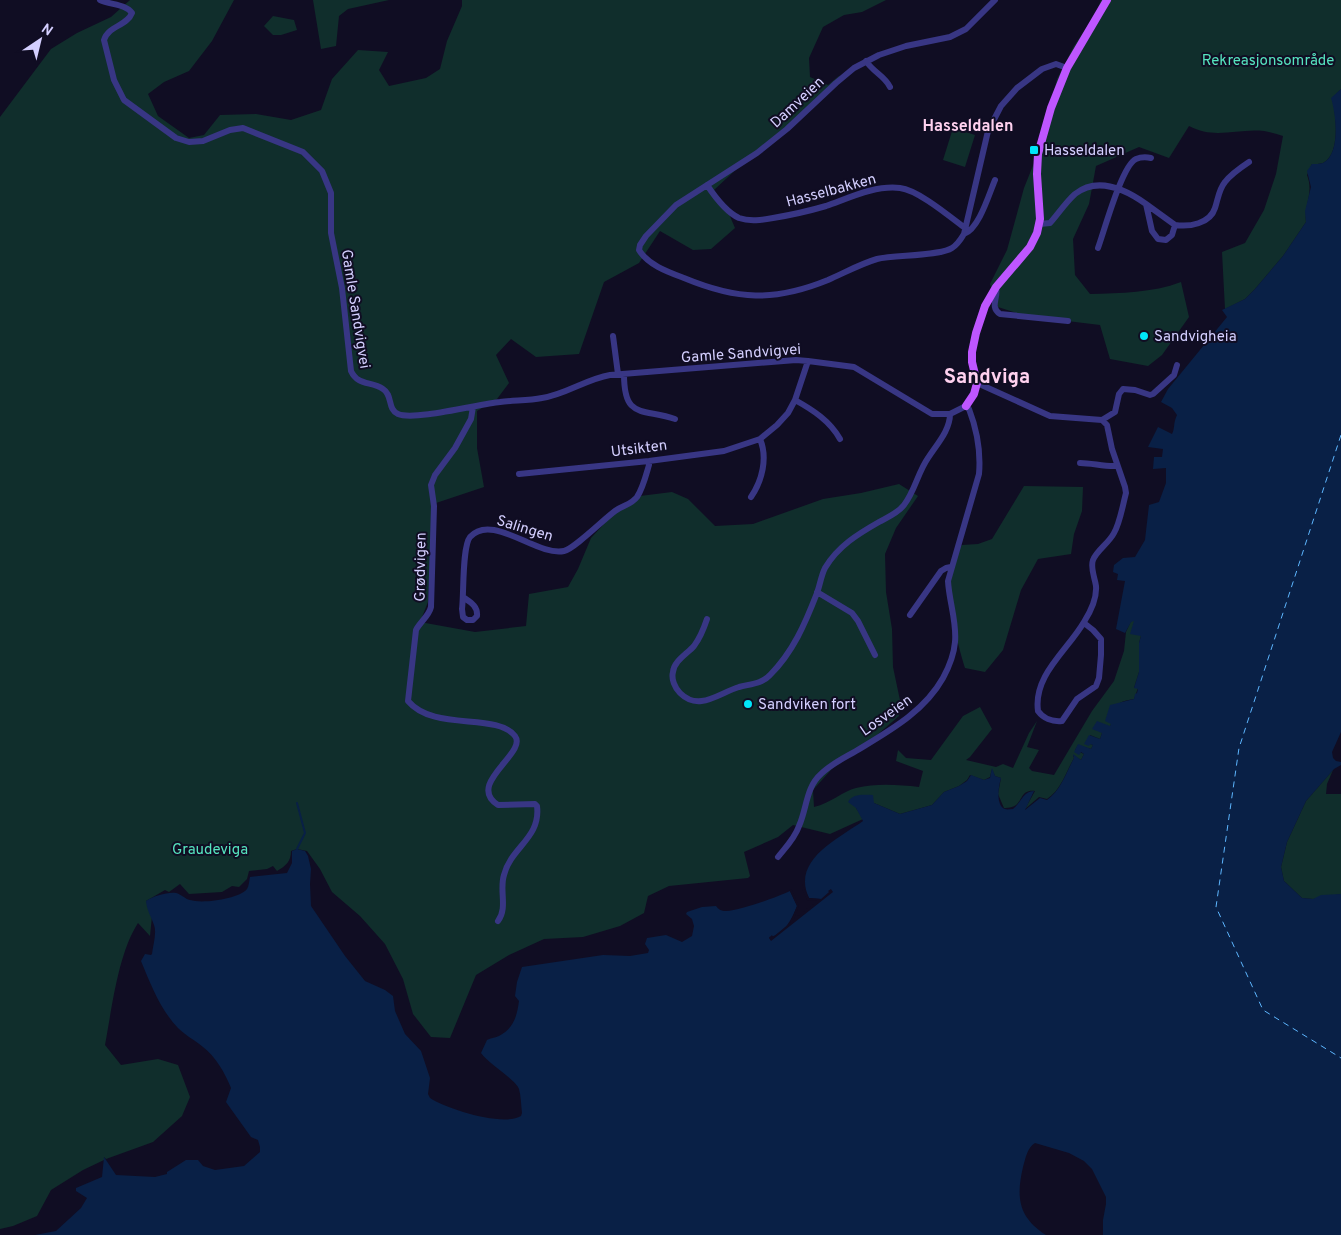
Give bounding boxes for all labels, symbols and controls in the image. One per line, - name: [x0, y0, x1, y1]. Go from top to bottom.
- north arrow: [15, 15, 65, 65]
- text: N: [38, 21, 56, 40]
- park label: Rekreasjonsområde: [1202, 52, 1334, 71]
- street label: Damveien: [767, 73, 829, 133]
- district label: Hasseldalen: [923, 117, 1013, 137]
- place label: Hasseldalen: [1044, 142, 1125, 161]
- marker: Hasseldalen: [1028, 144, 1040, 156]
- street label: Hasselbakken: [784, 170, 879, 213]
- street label: Gamle Sandvigvei: [336, 248, 373, 370]
- place label: Sandvigheia: [1154, 328, 1237, 347]
- marker: Sandvigheia: [1138, 330, 1150, 342]
- street label: Gamle Sandvigvei: [680, 341, 802, 368]
- district label: Sandviga: [944, 365, 1030, 391]
- street label: Utsikten: [610, 437, 668, 462]
- street label: Salingen: [494, 512, 555, 547]
- street label: Grødvigen: [411, 532, 432, 602]
- street label: Losveien: [857, 691, 917, 741]
- place label: Sandviken fort: [758, 696, 856, 715]
- marker: Sandviken fort: [742, 698, 754, 710]
- park label: Graudeviga: [172, 841, 248, 860]

